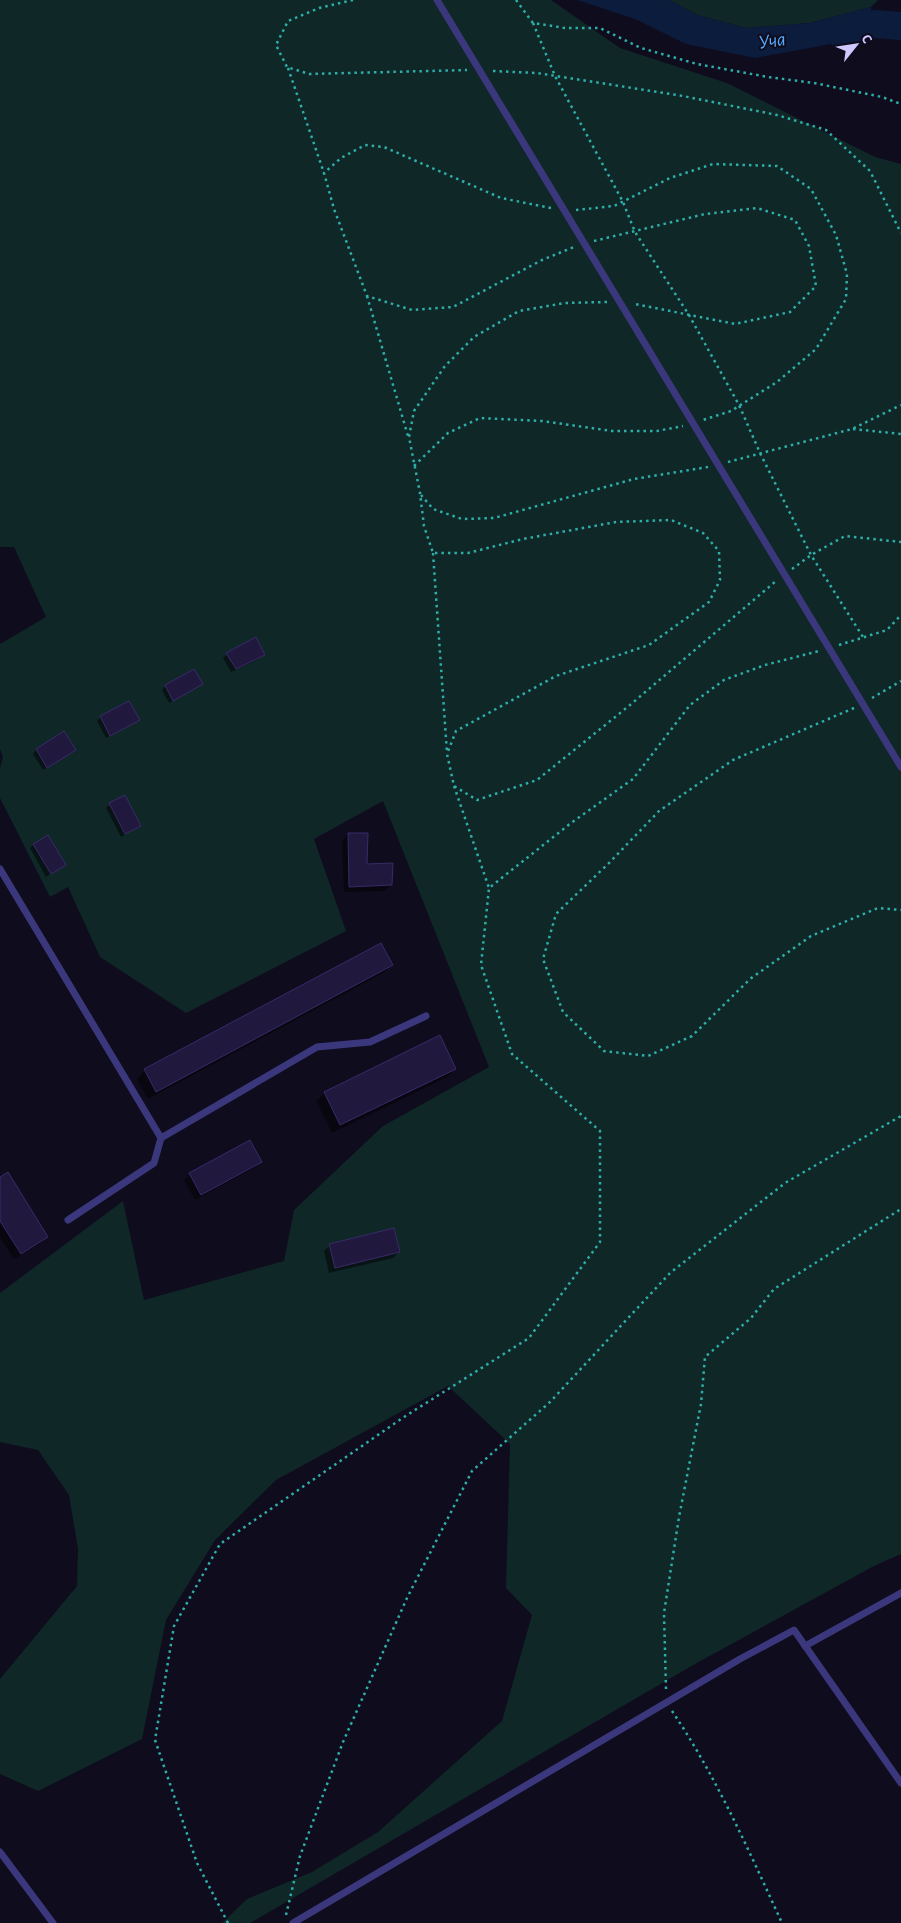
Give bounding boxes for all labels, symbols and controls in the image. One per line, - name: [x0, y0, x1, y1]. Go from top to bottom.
- north arrow: [831, 20, 881, 70]
- water label: Уча: [757, 29, 787, 53]
- text: С: [858, 32, 875, 46]

